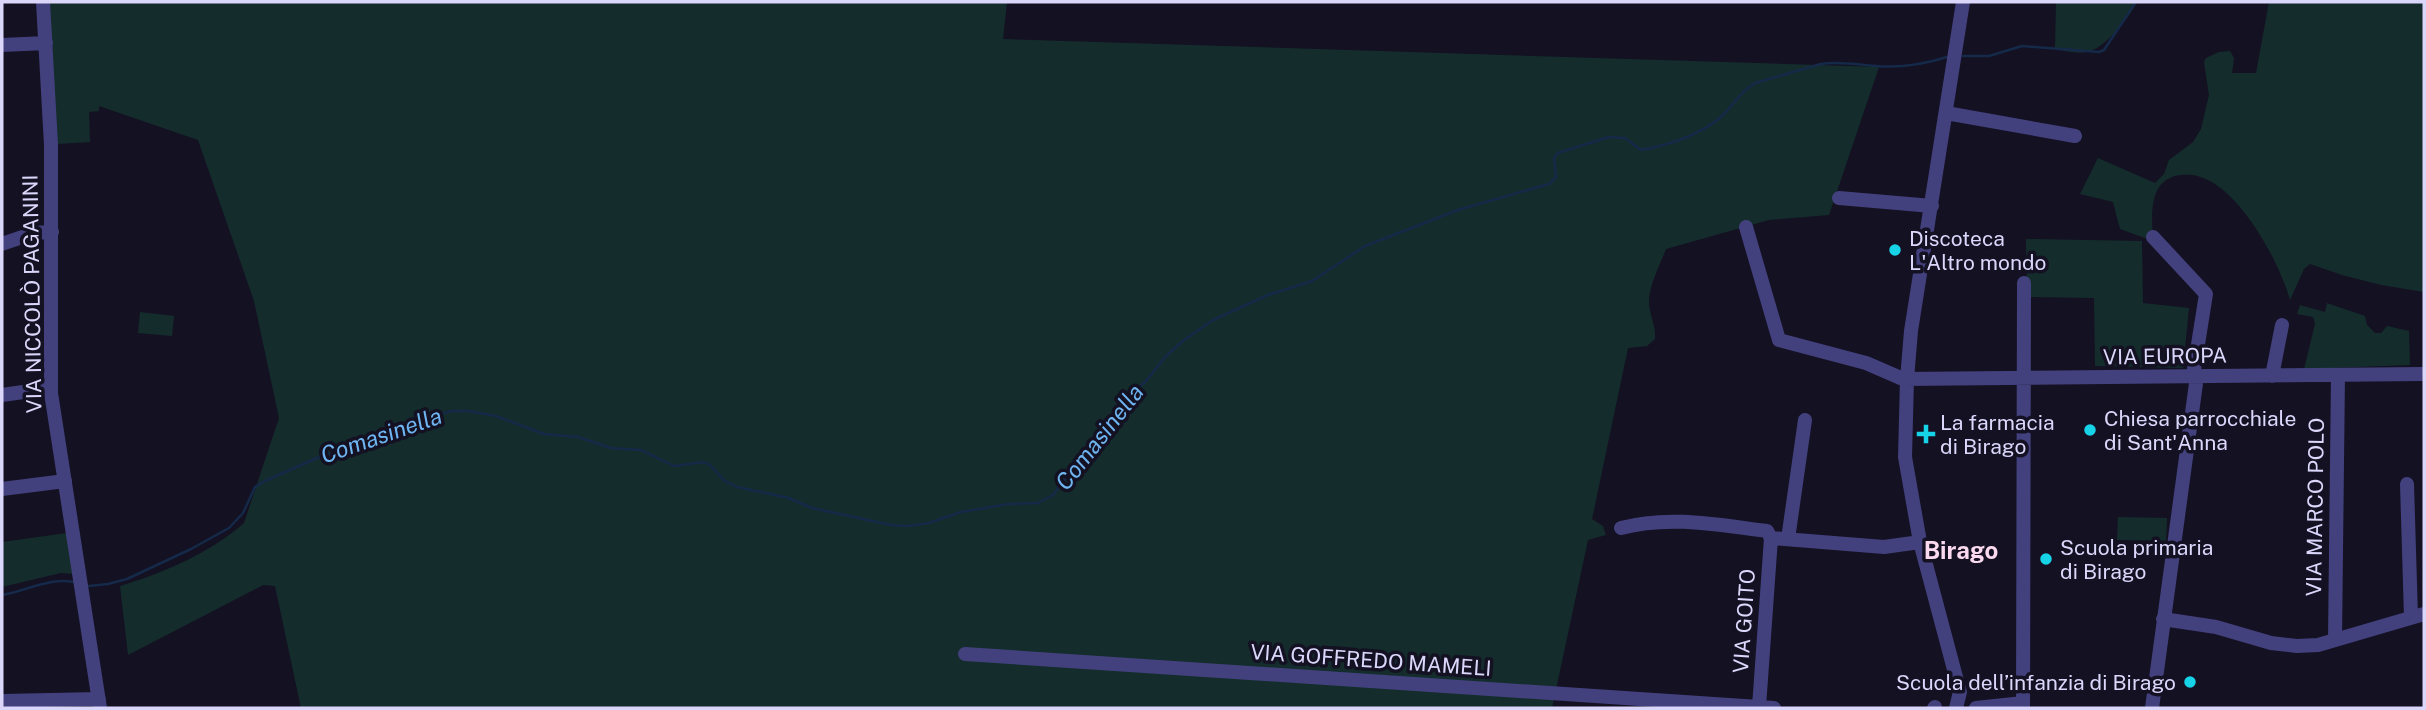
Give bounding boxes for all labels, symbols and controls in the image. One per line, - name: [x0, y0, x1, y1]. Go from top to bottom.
- street label: VIA NICCOLÒ PAGANINI: [17, 174, 47, 414]
- place label: Discoteca L'Altro mondo: [1909, 226, 2046, 275]
- marker: Discoteca L'Altro mondo: [1887, 242, 1903, 258]
- street label: VIA EUROPA: [2103, 342, 2227, 370]
- water label: Comasinella: [1049, 379, 1149, 495]
- water label: Comasinella: [317, 402, 445, 468]
- place label: Chiesa parrocchiale di Sant'Anna: [2104, 406, 2296, 455]
- place label: La farmacia di Birago: [1940, 410, 2055, 459]
- street label: VIA MARCO POLO: [2301, 418, 2329, 596]
- marker: Chiesa parrocchiale di Sant'Anna: [2082, 422, 2098, 438]
- marker: La farmacia di Birago: [1918, 426, 1934, 442]
- place label: Scuola primaria di Birago: [2060, 535, 2213, 584]
- district label: Birago: [1924, 536, 1998, 564]
- marker: Scuola primaria di Birago: [2038, 551, 2054, 567]
- street label: VIA GOITO: [1728, 568, 1760, 674]
- street label: VIA GOFFREDO MAMELI: [1250, 639, 1492, 681]
- place label: Scuola dell’infanzia di Birago: [1896, 670, 2176, 695]
- marker: Scuola dell’infanzia di Birago: [2182, 674, 2198, 690]

